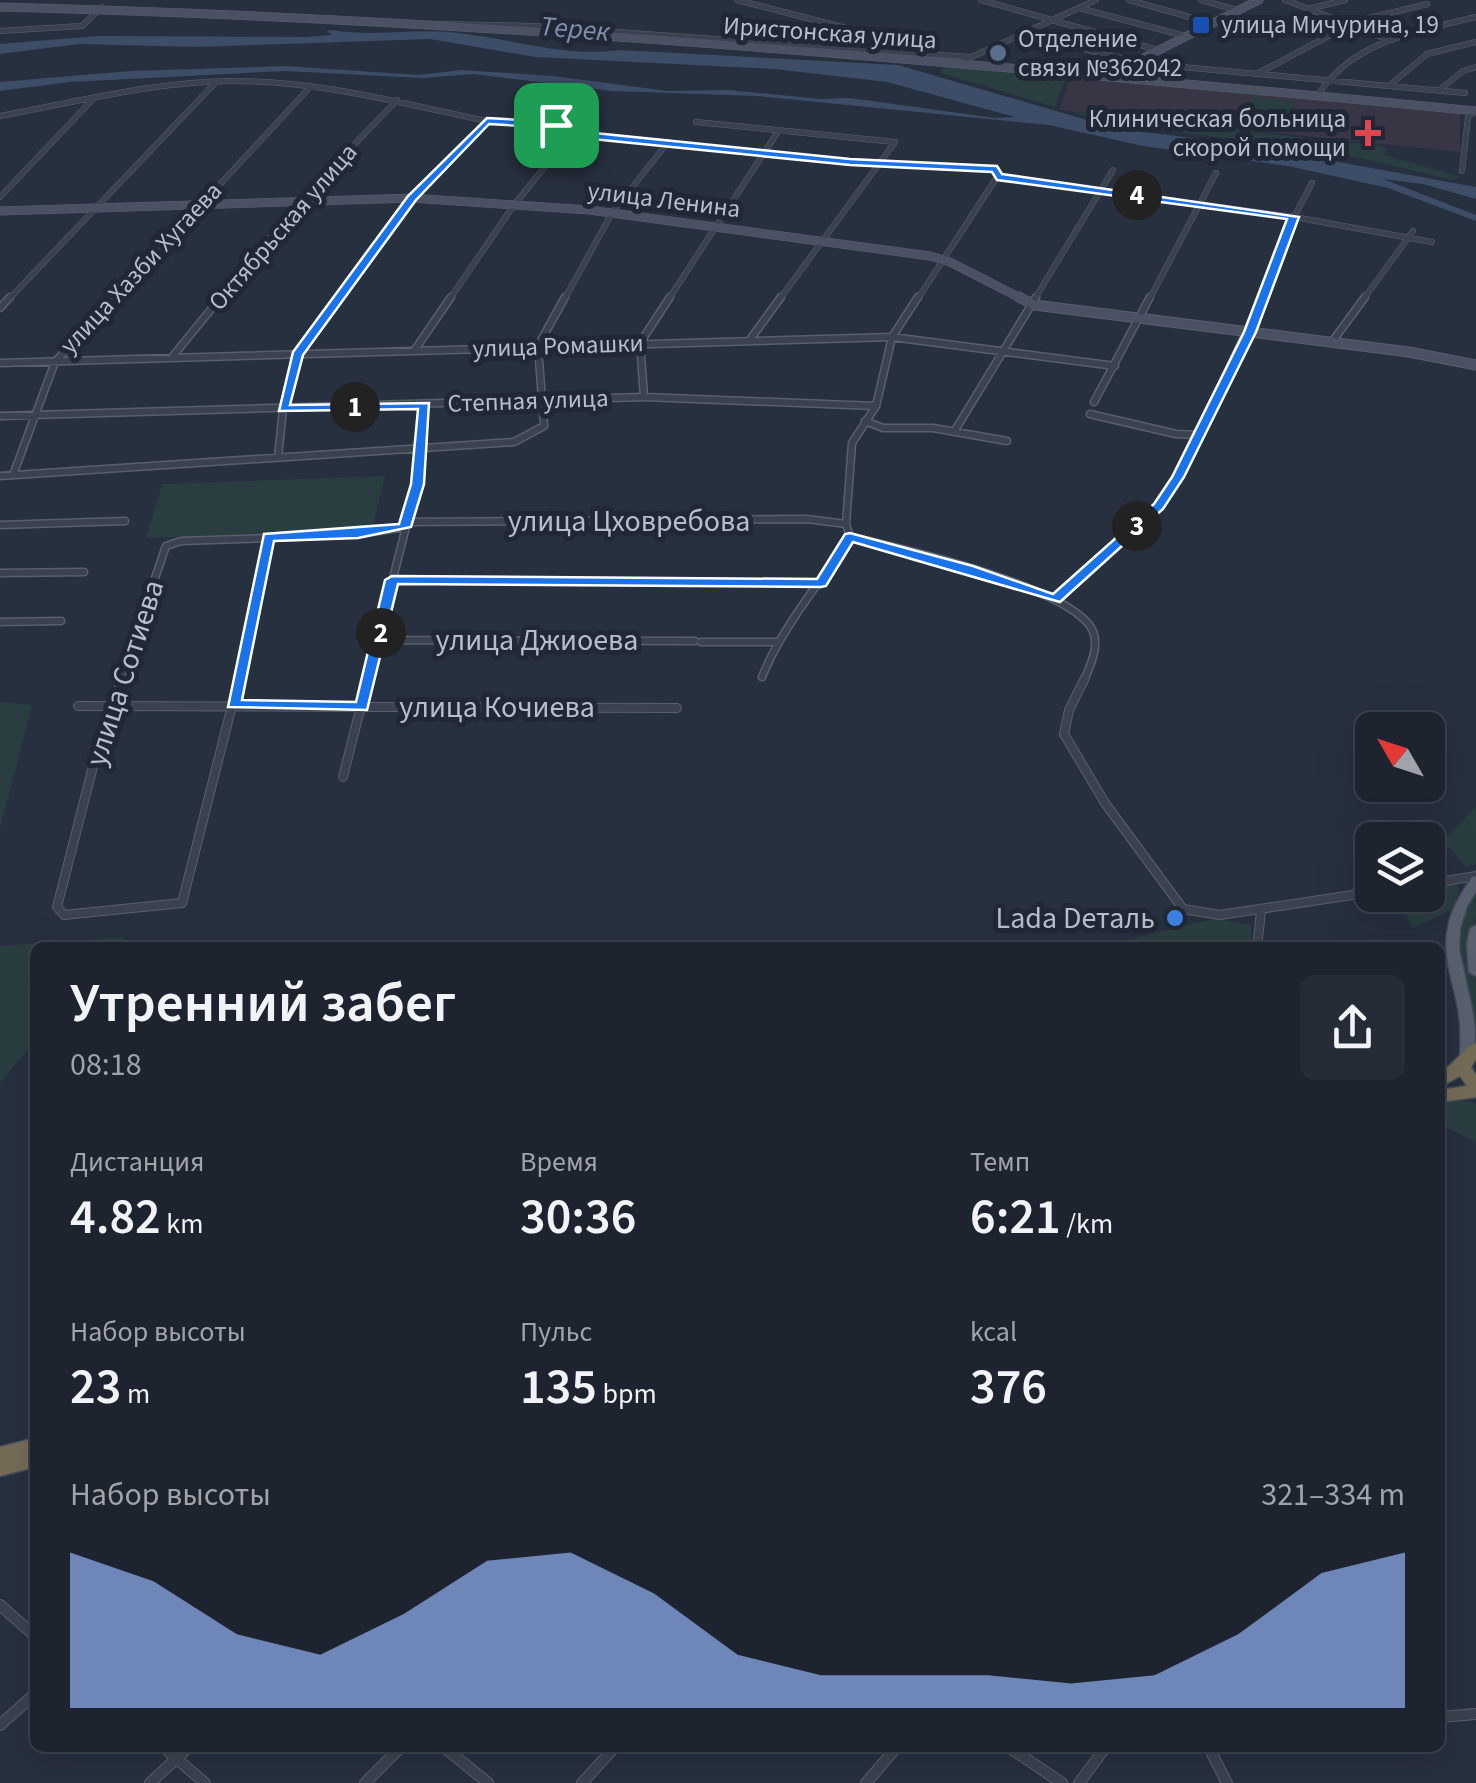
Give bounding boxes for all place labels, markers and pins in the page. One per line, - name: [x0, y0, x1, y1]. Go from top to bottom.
- place label: улица Мичурина, 19: [1221, 7, 1439, 43]
- marker: улица Мичурина, 19: [1190, 14, 1212, 36]
- place label: Отделение связи №362042: [1018, 21, 1182, 86]
- marker: Отделение связи №362042: [987, 42, 1009, 64]
- pin: [514, 83, 599, 168]
- place label: Клиническая больница скорой помощи: [1089, 101, 1346, 166]
- marker: Клиническая больница скорой помощи: [1355, 120, 1381, 146]
- pin: 4: [1112, 170, 1162, 220]
- pin: 1: [330, 382, 380, 432]
- pin: 3: [1112, 501, 1162, 551]
- pin: 2: [356, 608, 406, 658]
- place label: Lada Dеталь: [996, 897, 1155, 940]
- marker: Lada Dеталь: [1164, 907, 1186, 929]

